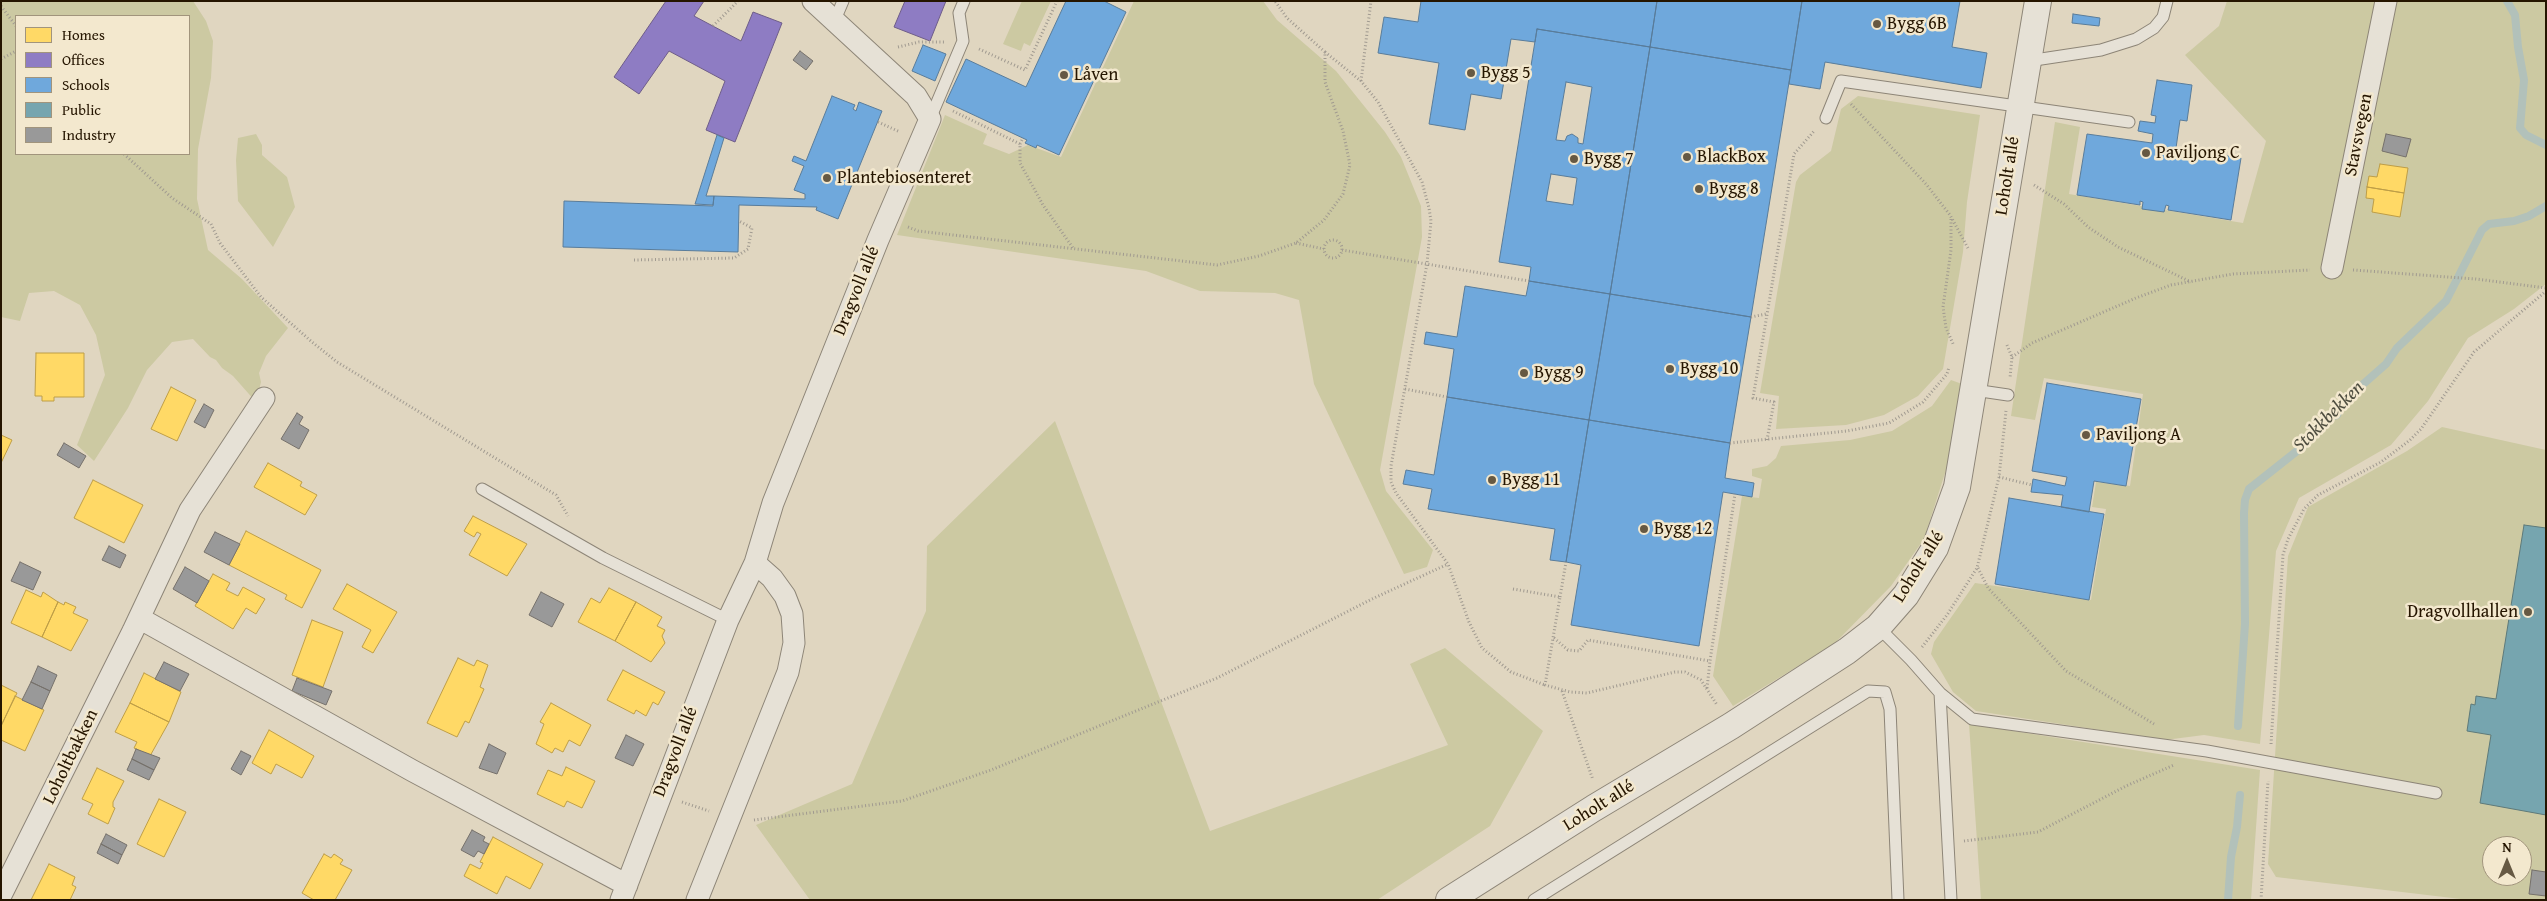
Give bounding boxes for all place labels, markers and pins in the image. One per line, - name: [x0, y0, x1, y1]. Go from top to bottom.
- place label: Bygg 6B: [1887, 13, 1947, 35]
- marker: Bygg 6B: [1871, 18, 1883, 30]
- place label: Bygg 5: [1481, 62, 1531, 84]
- place label: Låven: [1074, 64, 1118, 86]
- marker: Bygg 5: [1465, 67, 1477, 79]
- marker: Låven: [1058, 69, 1070, 81]
- place label: Paviljong C: [2156, 142, 2240, 164]
- place label: BlackBox: [1697, 146, 1766, 168]
- marker: Paviljong C: [2140, 147, 2152, 159]
- place label: Bygg 7: [1584, 148, 1634, 170]
- marker: BlackBox: [1681, 151, 1693, 163]
- marker: Bygg 7: [1568, 153, 1580, 165]
- place label: Plantebiosenteret: [837, 167, 971, 189]
- marker: Plantebiosenteret: [821, 172, 833, 184]
- place label: Bygg 8: [1709, 178, 1759, 200]
- marker: Bygg 8: [1693, 183, 1705, 195]
- place label: Bygg 10: [1680, 358, 1738, 380]
- place label: Bygg 9: [1534, 362, 1584, 384]
- marker: Bygg 10: [1664, 363, 1676, 375]
- marker: Bygg 9: [1518, 367, 1530, 379]
- place label: Paviljong A: [2096, 424, 2181, 446]
- marker: Paviljong A: [2080, 429, 2092, 441]
- place label: Bygg 11: [1502, 469, 1560, 491]
- marker: Bygg 11: [1486, 474, 1498, 486]
- place label: Bygg 12: [1654, 518, 1712, 540]
- marker: Bygg 12: [1638, 523, 1650, 535]
- place label: Dragvollhallen: [2407, 601, 2518, 623]
- marker: Dragvollhallen: [2522, 606, 2534, 618]

